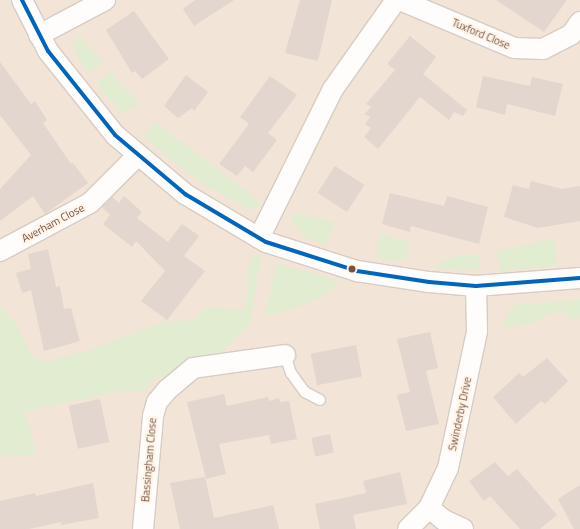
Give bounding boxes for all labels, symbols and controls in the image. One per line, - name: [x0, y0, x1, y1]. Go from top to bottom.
- street label: Tuxford Close: [450, 16, 512, 52]
- street label: Averham Close: [19, 201, 87, 245]
- unlabelled marker: [347, 264, 357, 274]
- street label: Swinderby Drive: [446, 376, 474, 452]
- street label: Bassingham Close: [139, 417, 159, 503]

